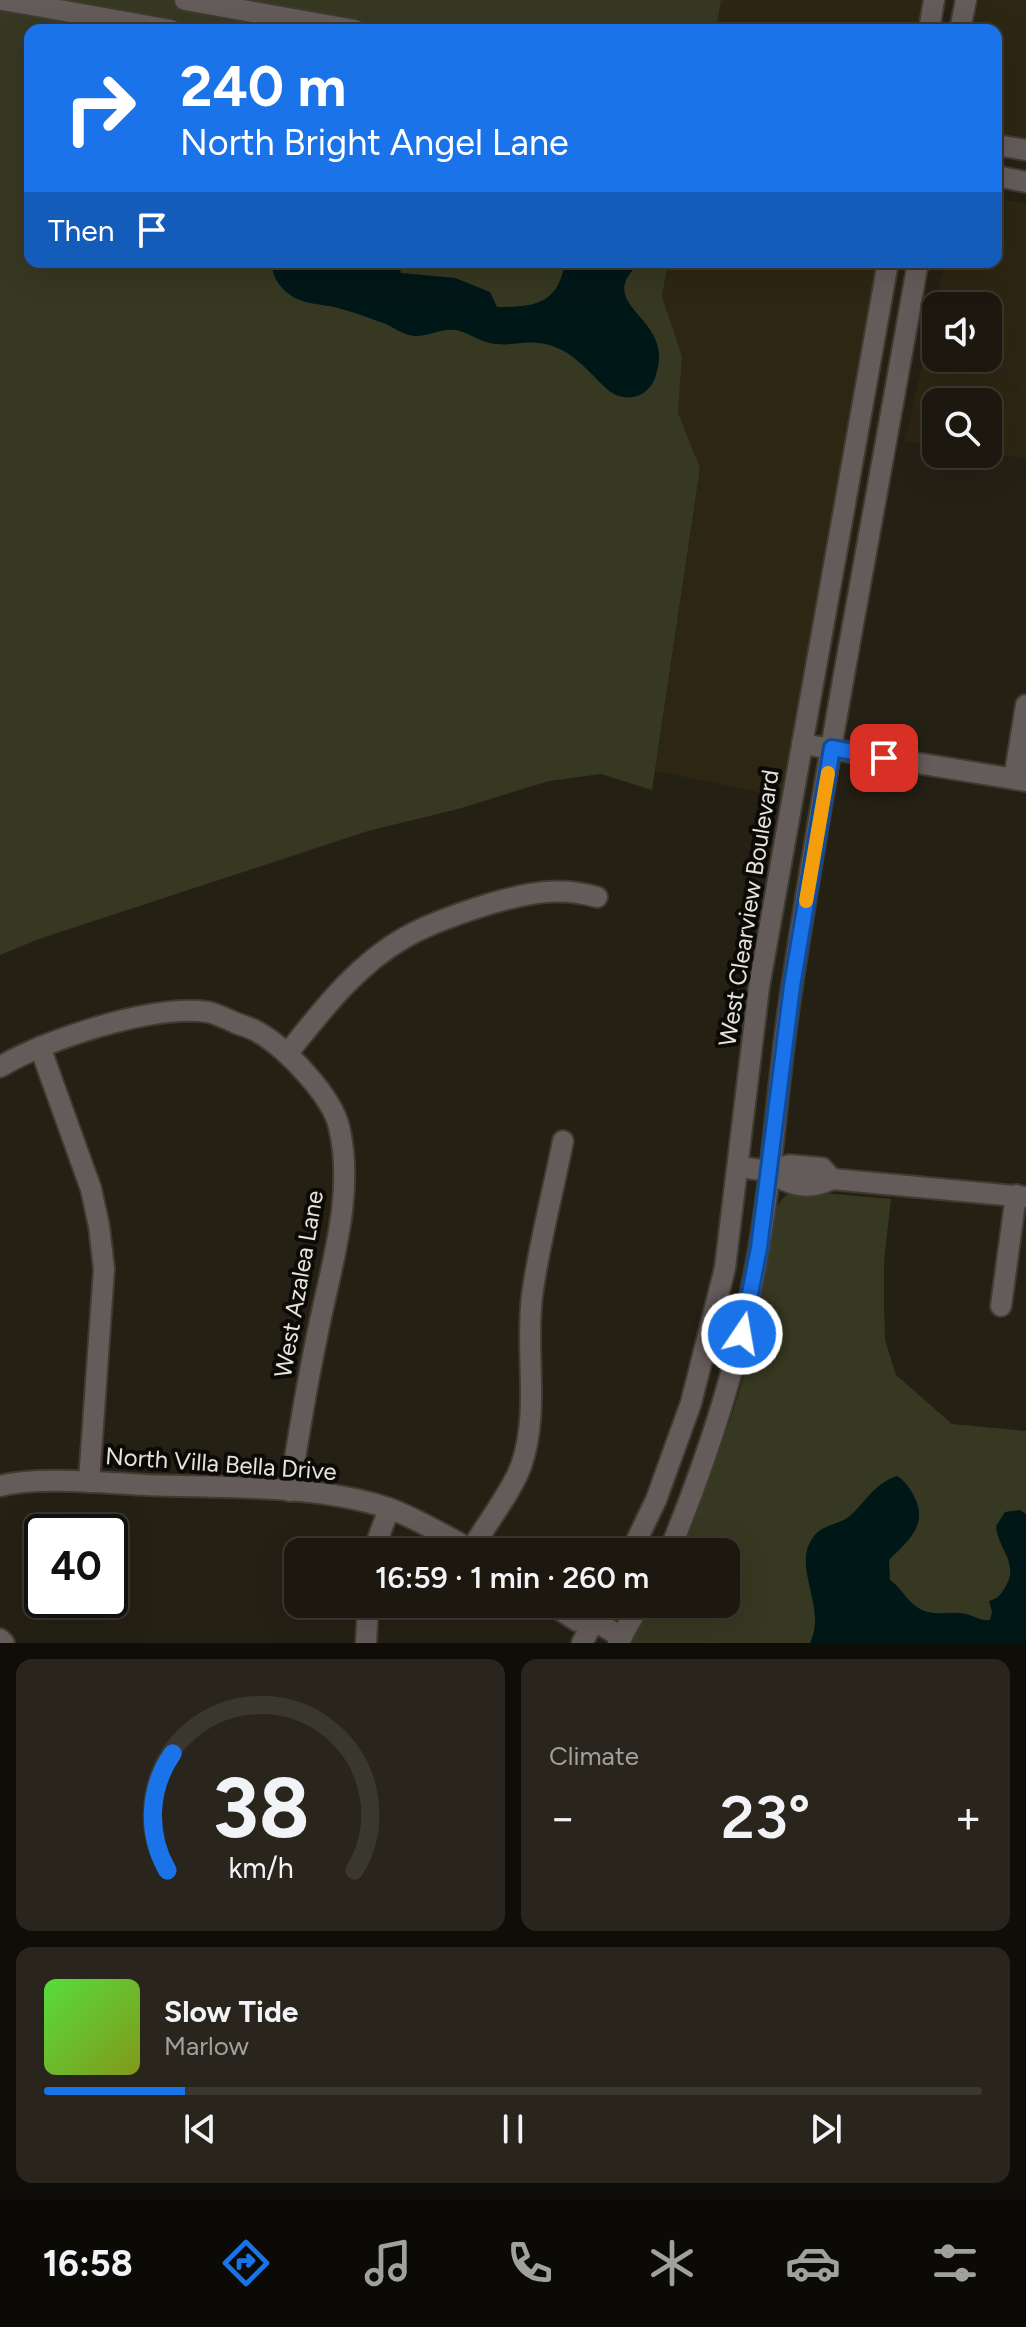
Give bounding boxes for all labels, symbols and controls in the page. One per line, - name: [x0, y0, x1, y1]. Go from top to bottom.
- text: 240 m: [180, 53, 346, 120]
- icon: right: [48, 56, 152, 160]
- text: North Bright Angel Lane: [180, 121, 569, 164]
- icon: arrive: [130, 208, 174, 252]
- text: Then: [48, 212, 114, 249]
- map controls: [922, 292, 1002, 468]
- button: sound: [922, 292, 1002, 372]
- button: search: [922, 388, 1002, 468]
- pin: [850, 724, 918, 792]
- icon: arrive: [862, 736, 906, 780]
- street label: West Clearview Boulevard: [712, 768, 785, 1048]
- street label: West Azalea Lane: [268, 1188, 329, 1380]
- position arrow: [700, 1292, 784, 1376]
- street label: North Villa Bella Drive: [104, 1441, 338, 1486]
- speed limit sign: 40: [24, 1514, 128, 1618]
- text: 16:59 · 1 min · 260 m: [375, 1559, 649, 1596]
- text: Climate: [549, 1740, 639, 1772]
- text: 38: [212, 1758, 309, 1858]
- text: 23°: [721, 1781, 810, 1853]
- text: −: [549, 1791, 576, 1844]
- text: +: [955, 1791, 982, 1844]
- text: km/h: [228, 1851, 293, 1885]
- text: Slow Tide: [164, 1993, 298, 2030]
- text: Marlow: [164, 2030, 249, 2062]
- icon: previous: [178, 2107, 222, 2151]
- icon: pause: [491, 2107, 535, 2151]
- icon: next: [804, 2107, 848, 2151]
- icon: directions: [218, 2235, 274, 2291]
- icon: music: [360, 2235, 416, 2291]
- icon: phone: [502, 2235, 558, 2291]
- icon: climate: [644, 2235, 700, 2291]
- icon: car: [785, 2235, 841, 2291]
- icon: filters: [927, 2235, 983, 2291]
- text: 16:58: [43, 2242, 133, 2285]

